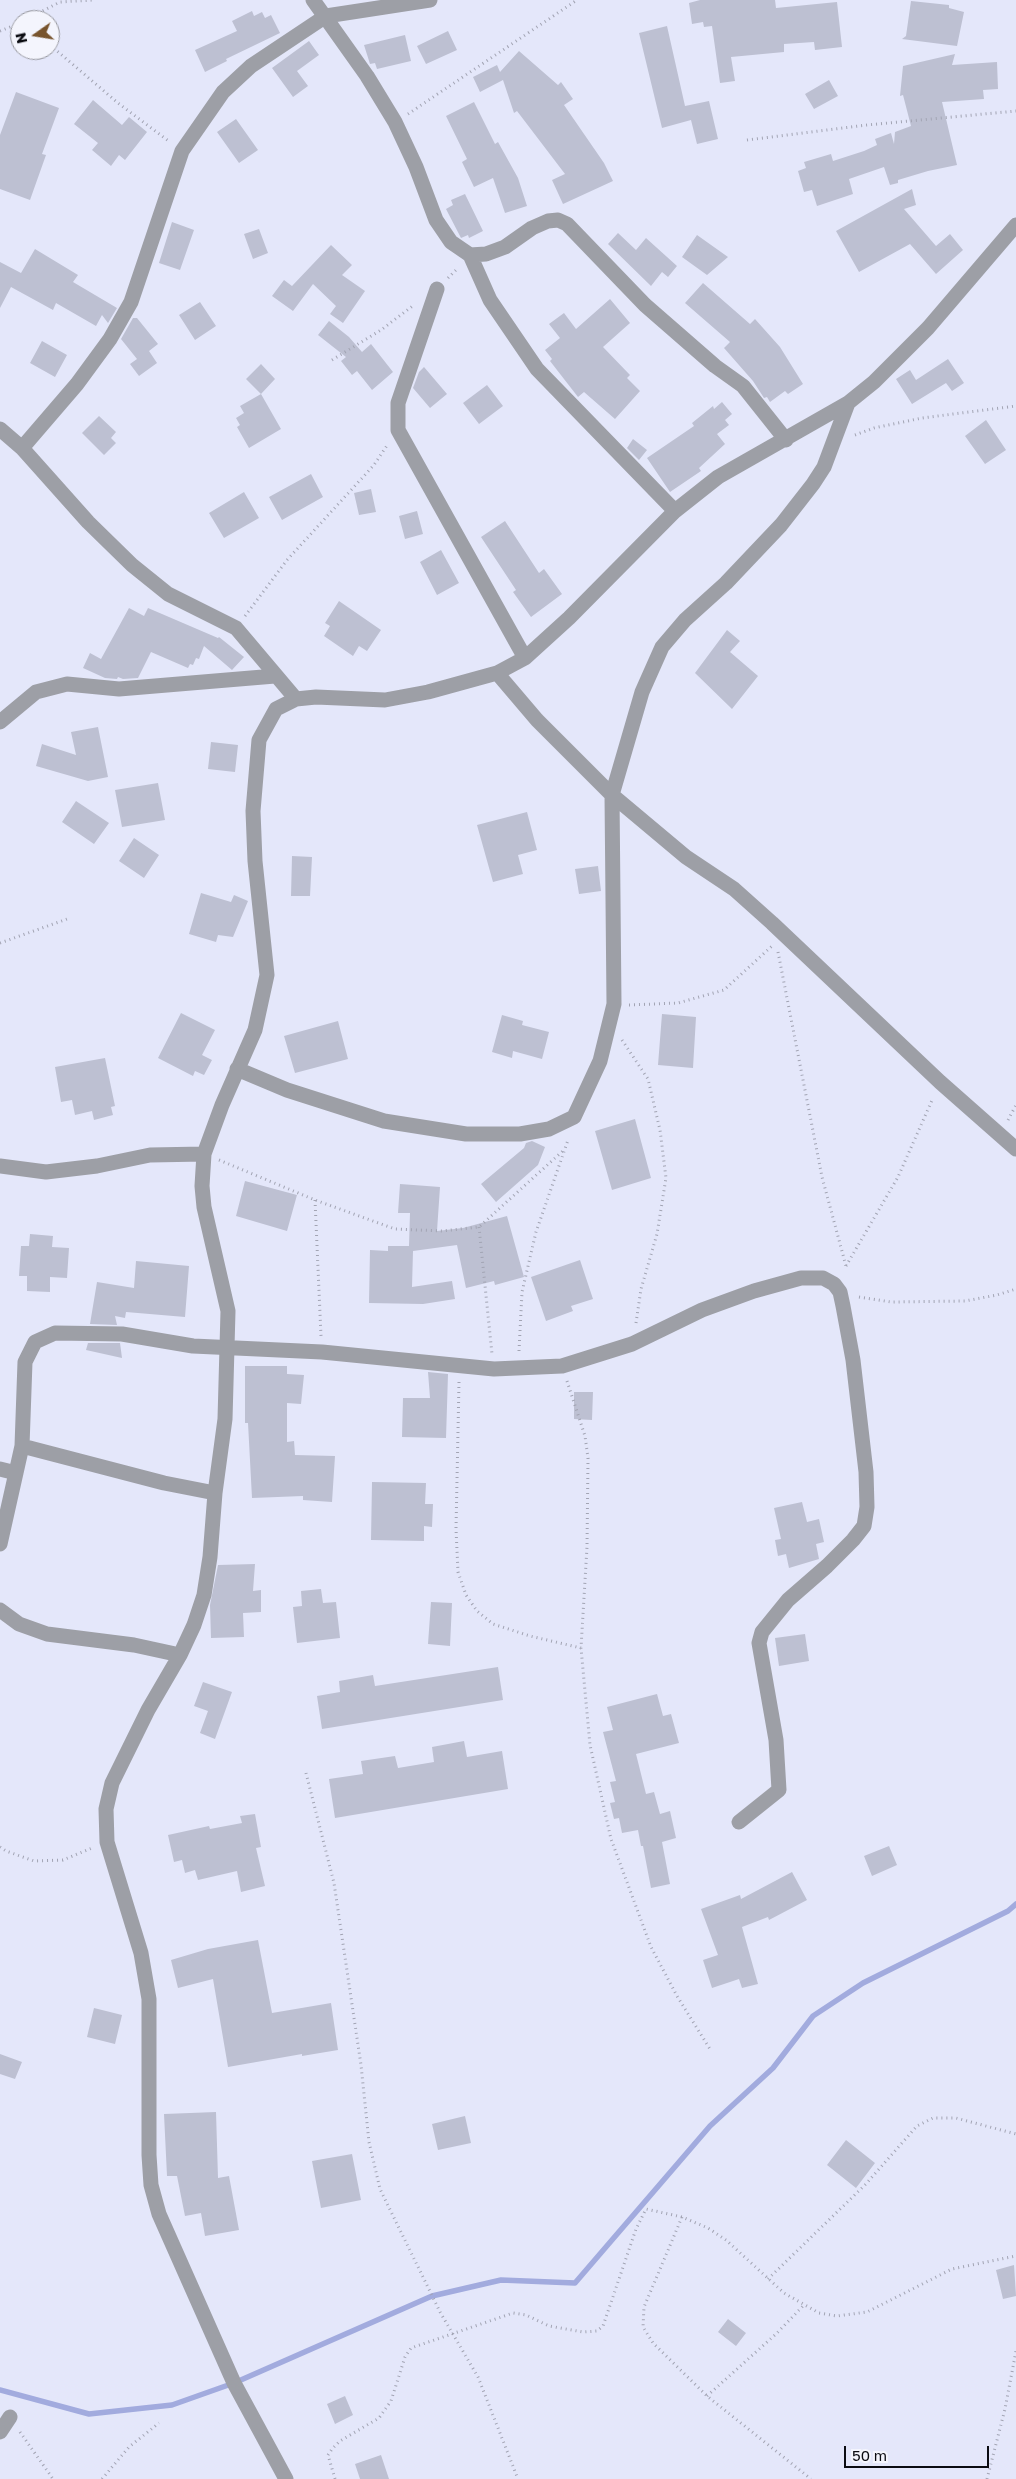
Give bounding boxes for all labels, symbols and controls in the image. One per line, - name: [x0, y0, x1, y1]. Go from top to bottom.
- north arrow: [10, 10, 60, 60]
- text: N: [11, 31, 30, 45]
- scale bar: [846, 2436, 991, 2468]
- text: 50 m: [852, 2446, 887, 2464]

